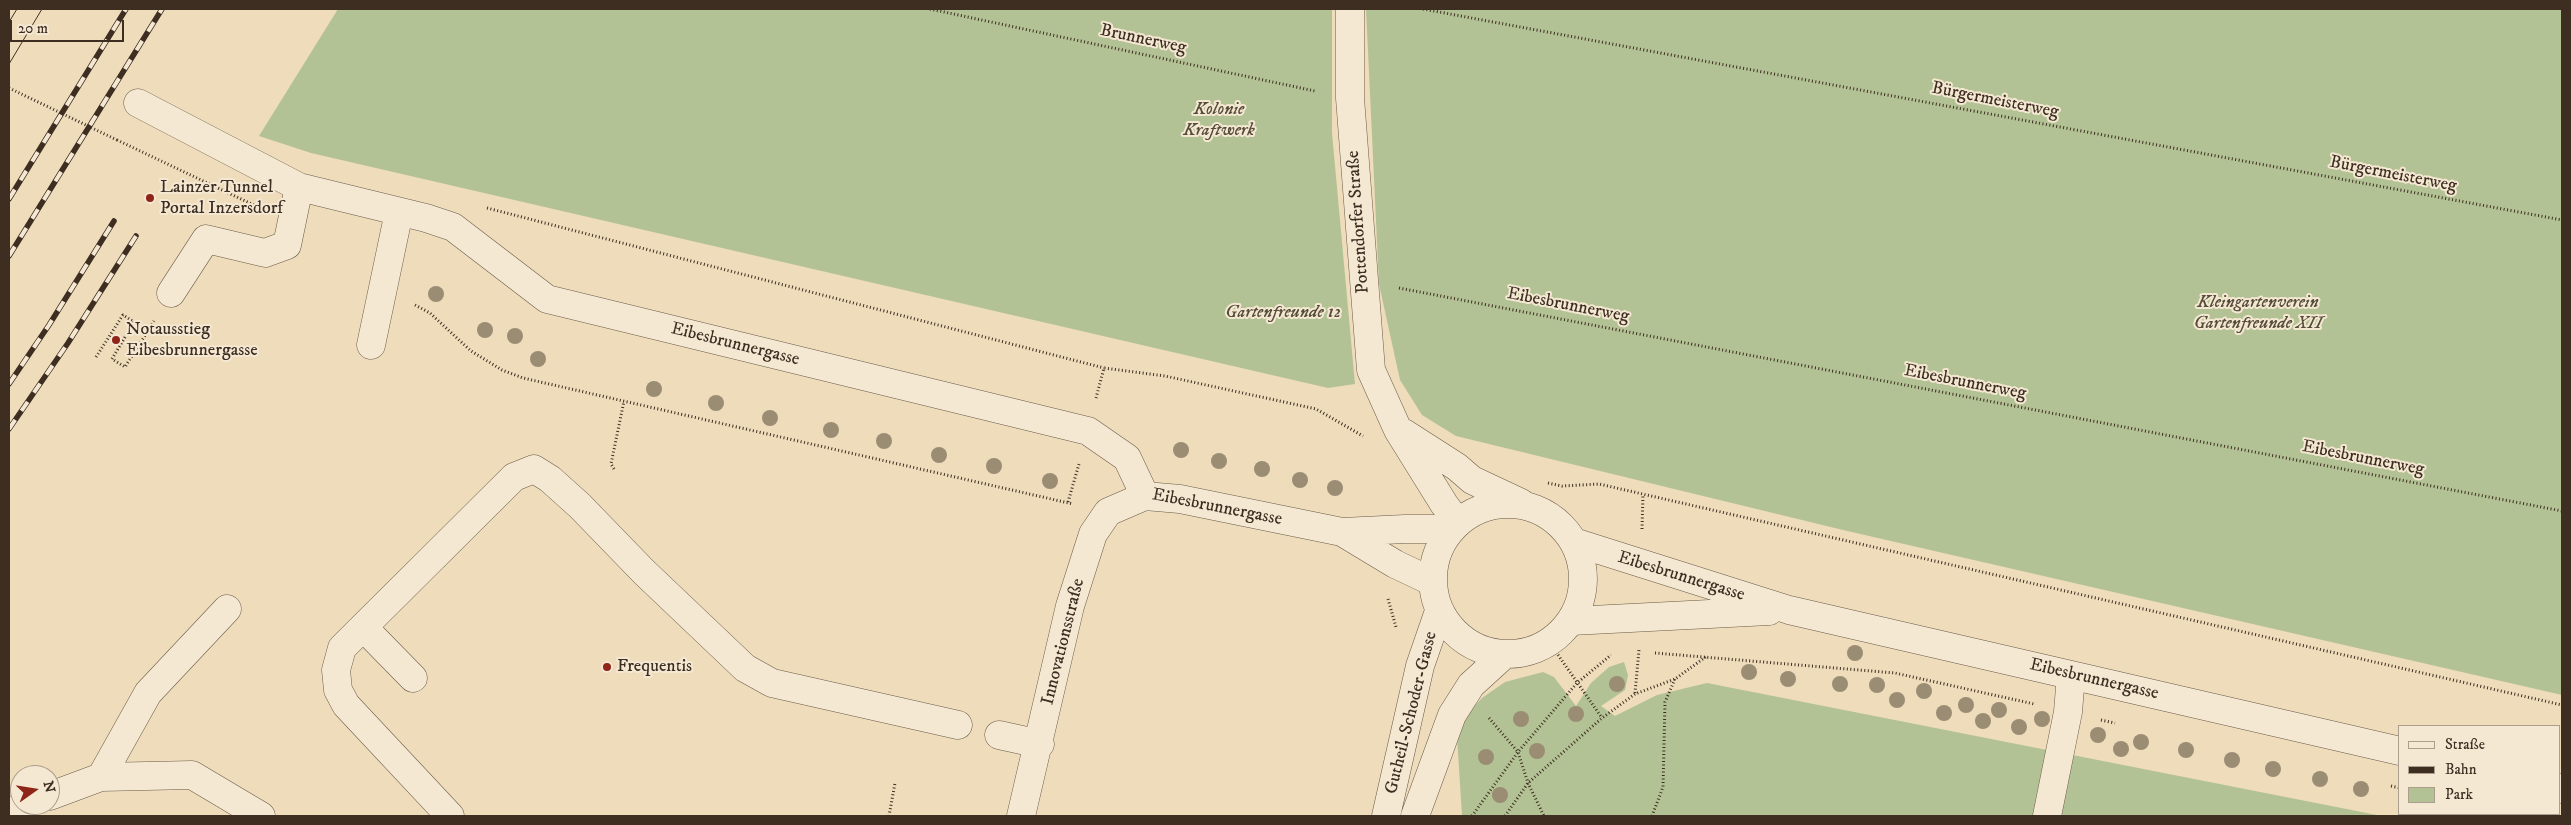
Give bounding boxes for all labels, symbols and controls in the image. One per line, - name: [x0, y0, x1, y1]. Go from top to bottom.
- scale bar: [12, 10, 126, 42]
- text: 20 m: [18, 19, 48, 38]
- street label: Brunnerweg: [1098, 20, 1188, 60]
- street label: Bürgermeisterweg: [1930, 78, 2060, 124]
- park label: Kolonie Kraftwerk: [1183, 99, 1255, 142]
- street label: Pottendorfer Straße: [1343, 150, 1375, 294]
- street label: Bürgermeisterweg: [2328, 152, 2458, 198]
- place label: Lainzer Tunnel Portal Inzersdorf: [160, 177, 283, 220]
- marker: Lainzer Tunnel Portal Inzersdorf: [144, 192, 156, 204]
- street label: Eibesbrunnerweg: [1505, 284, 1631, 328]
- park label: Kleingartenverein Gartenfreunde XII: [2194, 292, 2322, 334]
- park label: Gartenfreunde 12: [1225, 302, 1341, 324]
- place label: Notausstieg Eibesbrunnergasse: [126, 319, 258, 362]
- street label: Eibesbrunnergasse: [668, 319, 802, 371]
- marker: Notausstieg Eibesbrunnergasse: [110, 334, 122, 346]
- street label: Eibesbrunnerweg: [1902, 361, 2028, 405]
- street label: Eibesbrunnerweg: [2300, 437, 2426, 481]
- street label: Eibesbrunnergasse: [1150, 485, 1284, 531]
- street label: Eibesbrunnergasse: [1615, 547, 1747, 607]
- street label: Innovationsstraße: [1038, 577, 1090, 707]
- street label: Gutheil-Schoder-Gasse: [1381, 630, 1443, 796]
- street label: Eibesbrunnergasse: [2027, 655, 2161, 705]
- place label: Frequentis: [617, 656, 692, 678]
- marker: Frequentis: [601, 661, 613, 673]
- legend: [2398, 725, 2561, 815]
- text: Straße: [2445, 735, 2485, 754]
- text: Bahn: [2445, 760, 2477, 779]
- north arrow: [10, 765, 60, 815]
- text: N: [39, 779, 59, 794]
- text: Park: [2445, 785, 2473, 804]

